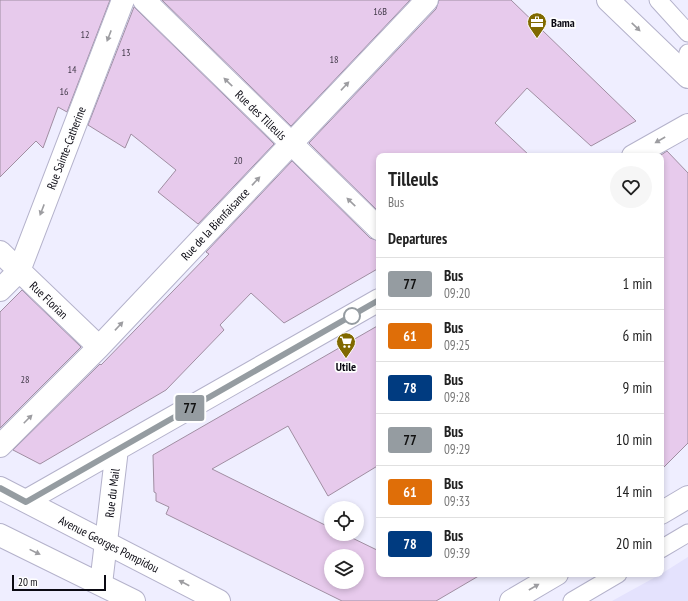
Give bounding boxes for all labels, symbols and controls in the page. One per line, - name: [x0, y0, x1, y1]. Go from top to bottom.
- house number: 16B: [373, 5, 387, 18]
- office icon: Bama: [526, 11, 548, 39]
- place label: Bama: [551, 15, 575, 30]
- one-way arrow: [631, 22, 641, 32]
- house number: 12: [81, 28, 90, 41]
- one-way arrow: [106, 31, 112, 43]
- house number: 13: [122, 46, 131, 59]
- house number: 18: [330, 53, 339, 66]
- house number: 14: [68, 63, 77, 76]
- one-way arrow: [223, 77, 233, 87]
- one-way arrow: [340, 81, 350, 91]
- house number: 16: [60, 85, 69, 98]
- street label: Rue des Tilleuls: [232, 87, 290, 143]
- street label: Rue Sainte-Catherine: [43, 104, 89, 192]
- one-way arrow: [655, 137, 666, 144]
- house number: 20: [234, 154, 243, 167]
- button: heart: [610, 166, 652, 208]
- text: Tilleuls: [388, 167, 438, 191]
- one-way arrow: [251, 176, 260, 185]
- street label: Rue de la Bienfaisance: [178, 185, 252, 263]
- text: Bus: [388, 194, 404, 211]
- one-way arrow: [346, 197, 356, 207]
- one-way arrow: [39, 205, 45, 217]
- text: Departures: [388, 229, 447, 248]
- text: Bus: [444, 266, 463, 285]
- text: 1 min: [622, 274, 652, 293]
- text: 77: [403, 275, 417, 293]
- street label: Rue Florian: [27, 278, 71, 322]
- text: 09:20: [444, 285, 470, 302]
- unlabelled marker: [343, 307, 361, 325]
- text: Bus: [444, 318, 463, 337]
- one-way arrow: [114, 321, 123, 331]
- text: 6 min: [622, 326, 652, 345]
- text: 61: [403, 327, 417, 345]
- supermarket icon: Utile: [335, 331, 357, 359]
- text: 09:25: [444, 337, 470, 354]
- place label: Utile: [336, 359, 356, 374]
- text: Bus: [444, 370, 463, 389]
- house number: 28: [21, 373, 30, 386]
- text: 9 min: [622, 378, 652, 397]
- text: 78: [403, 379, 417, 397]
- text: 09:28: [444, 389, 470, 406]
- line badge: 77: [172, 395, 208, 421]
- text: 77: [183, 399, 197, 417]
- one-way arrow: [23, 414, 32, 424]
- text: Bus: [444, 422, 463, 441]
- text: 10 min: [616, 430, 652, 449]
- text: 77: [403, 431, 417, 449]
- text: 09:29: [444, 441, 470, 458]
- street label: Rue du Mail: [102, 467, 122, 518]
- text: Bus: [444, 474, 463, 493]
- text: 14 min: [616, 482, 652, 501]
- text: 61: [403, 483, 417, 501]
- text: 09:33: [444, 493, 470, 510]
- map controls: [324, 501, 364, 589]
- button: locate: [324, 501, 364, 541]
- street label: Avenue Georges Pompidou: [56, 512, 162, 576]
- text: Bus: [444, 526, 463, 545]
- text: 20 min: [616, 534, 652, 553]
- text: 78: [403, 535, 417, 553]
- text: 09:39: [444, 545, 470, 562]
- one-way arrow: [29, 549, 41, 556]
- button: layers: [324, 549, 364, 589]
- scale bar: [12, 573, 106, 592]
- text: 20 m: [18, 575, 37, 589]
- one-way arrow: [178, 580, 190, 586]
- one-way arrow: [528, 584, 540, 591]

